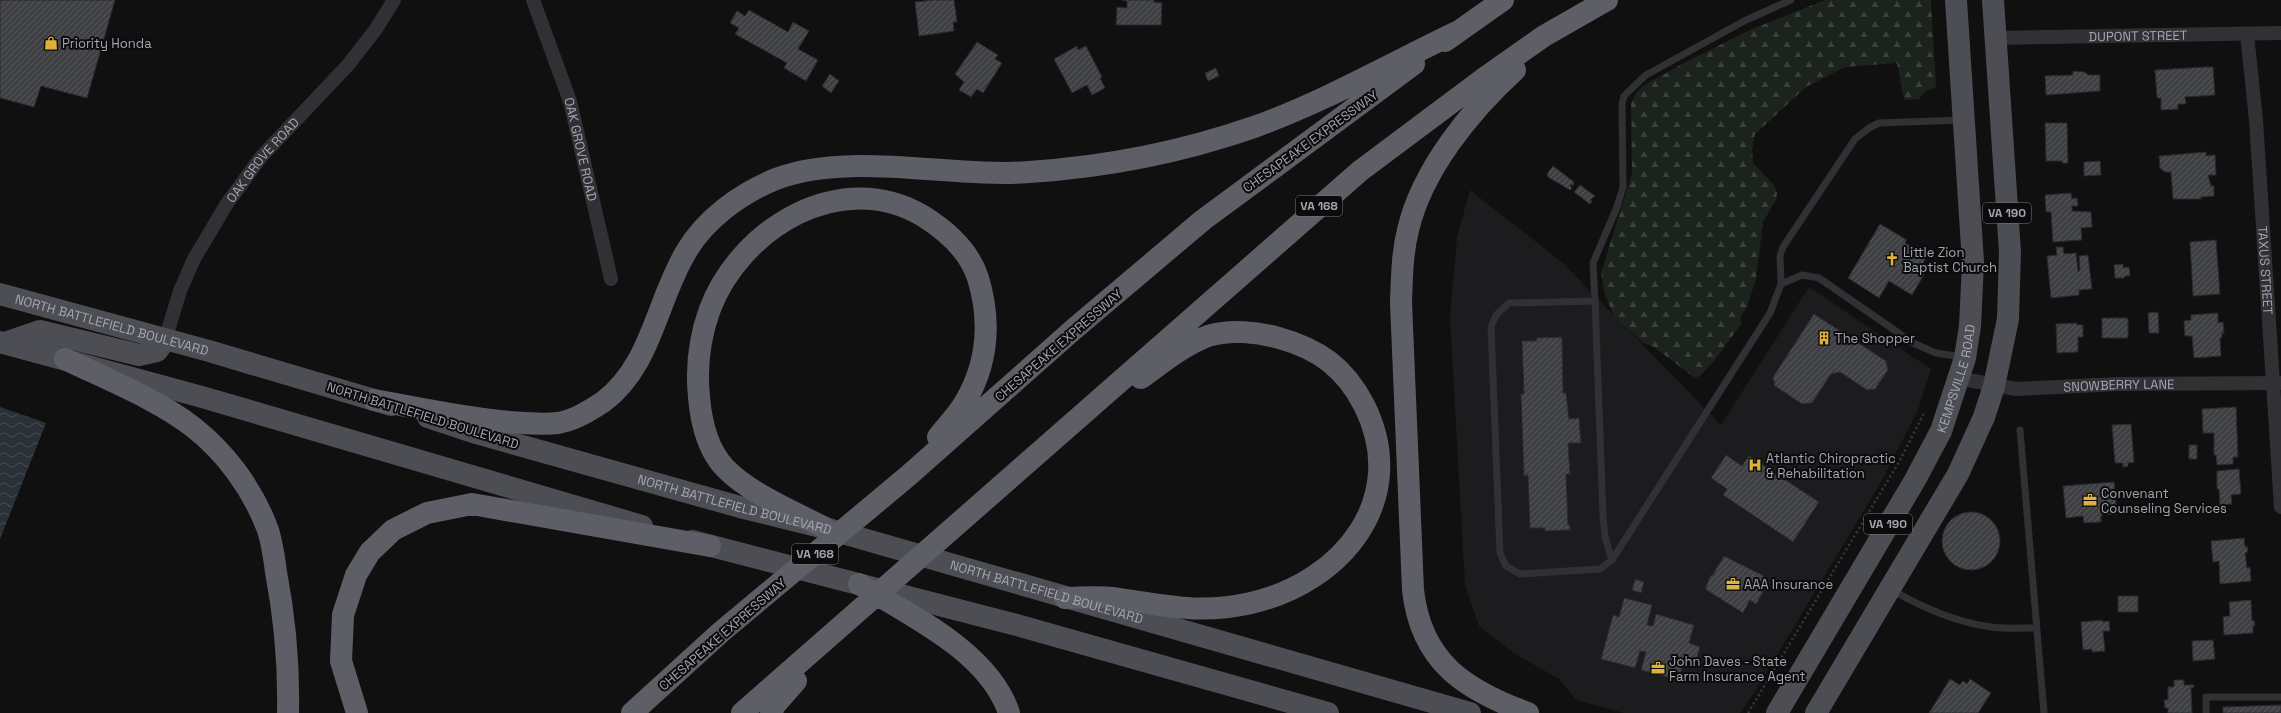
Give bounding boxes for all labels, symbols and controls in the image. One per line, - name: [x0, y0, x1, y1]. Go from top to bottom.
- street label: DUPONT STREET: [2088, 27, 2188, 45]
- shop icon: Priority Honda: [43, 35, 59, 51]
- place label: Priority Honda: [62, 35, 152, 52]
- street label: CHESAPEAKE EXPRESSWAY: [1239, 87, 1381, 196]
- street label: OAK GROVE ROAD: [560, 96, 601, 203]
- street label: OAK GROVE ROAD: [223, 114, 303, 206]
- road number: VA 168: [1296, 196, 1342, 216]
- road number: VA 190: [1983, 203, 2031, 223]
- street label: TAXUS STREET: [2254, 225, 2277, 316]
- place label: Little Zion Baptist Church: [1903, 244, 1997, 276]
- church icon: Little Zion Baptist Church: [1884, 251, 1900, 267]
- street label: CHESAPEAKE EXPRESSWAY: [991, 285, 1126, 405]
- street label: NORTH BATTLEFIELD BOULEVARD: [13, 291, 210, 360]
- street label: KEMPSVILLE ROAD: [1933, 323, 1979, 435]
- building icon: The Shopper: [1816, 330, 1832, 346]
- place label: The Shopper: [1835, 330, 1915, 347]
- street label: SNOWBERRY LANE: [2063, 376, 2174, 396]
- street label: NORTH BATTLEFIELD BOULEVARD: [325, 378, 521, 453]
- place label: Atlantic Chiropractic & Rehabilitation: [1766, 450, 1896, 482]
- hospital icon: Atlantic Chiropractic & Rehabilitation: [1747, 457, 1763, 473]
- street label: NORTH BATTLEFIELD BOULEVARD: [636, 471, 834, 538]
- place label: Convenant Counseling Services: [2101, 485, 2227, 517]
- office icon: Convenant Counseling Services: [2082, 492, 2098, 508]
- road number: VA 190: [1864, 514, 1912, 534]
- road number: VA 168: [792, 544, 838, 564]
- street label: NORTH BATTLEFIELD BOULEVARD: [948, 556, 1145, 628]
- street label: CHESAPEAKE EXPRESSWAY: [655, 574, 790, 694]
- office icon: AAA Insurance: [1725, 576, 1741, 592]
- place label: AAA Insurance: [1744, 576, 1833, 593]
- place label: John Daves - State Farm Insurance Agent: [1669, 653, 1806, 685]
- office icon: John Daves - State Farm Insurance Agent: [1650, 660, 1666, 676]

